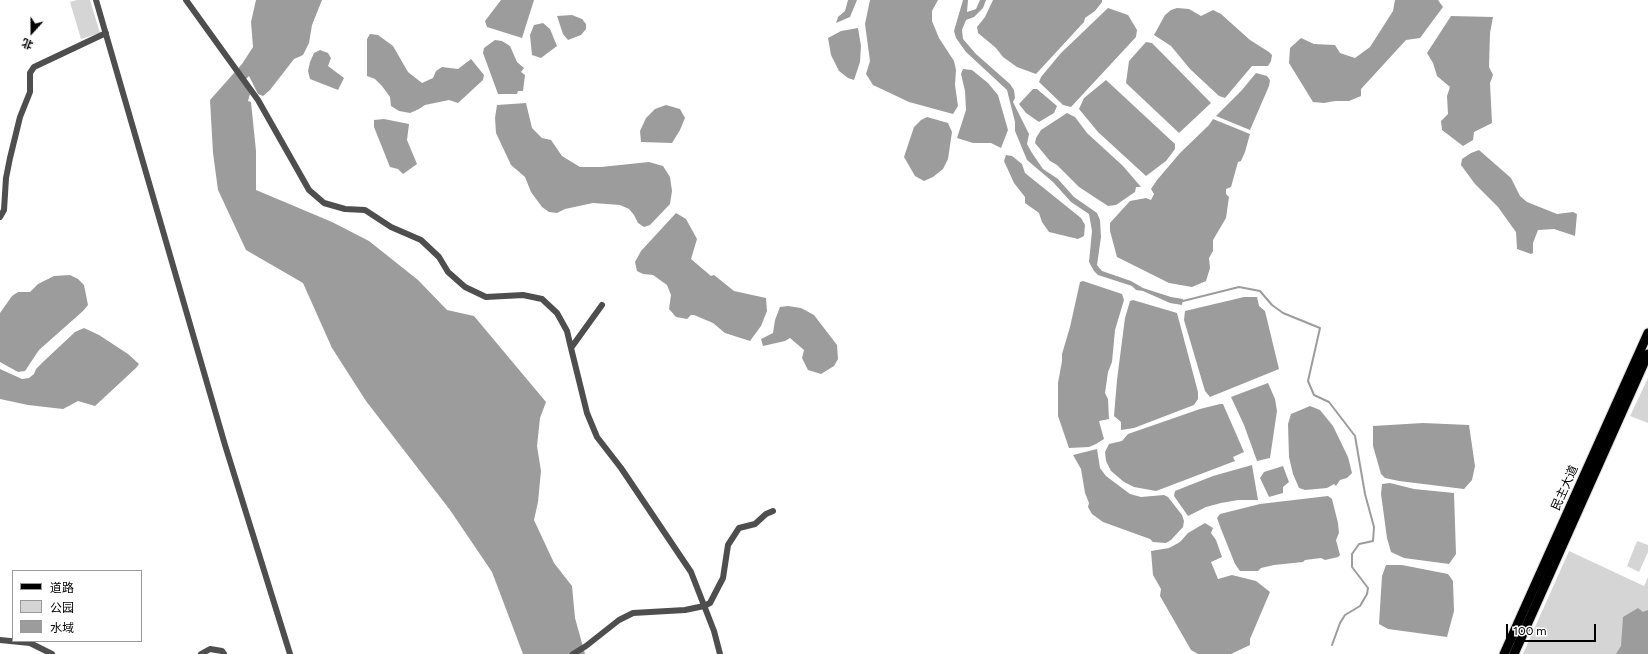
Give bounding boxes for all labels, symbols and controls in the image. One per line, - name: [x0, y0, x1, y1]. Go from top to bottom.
- north arrow: [12, 12, 52, 52]
- text: 北: [20, 36, 35, 52]
- street label: 民主大道: [1549, 463, 1581, 513]
- legend: [12, 570, 142, 642]
- text: 道路: [50, 581, 74, 595]
- text: 公园: [50, 601, 74, 615]
- scale bar: [1508, 616, 1598, 642]
- text: 水域: [50, 621, 74, 635]
- text: 100 m: [1513, 624, 1547, 638]

